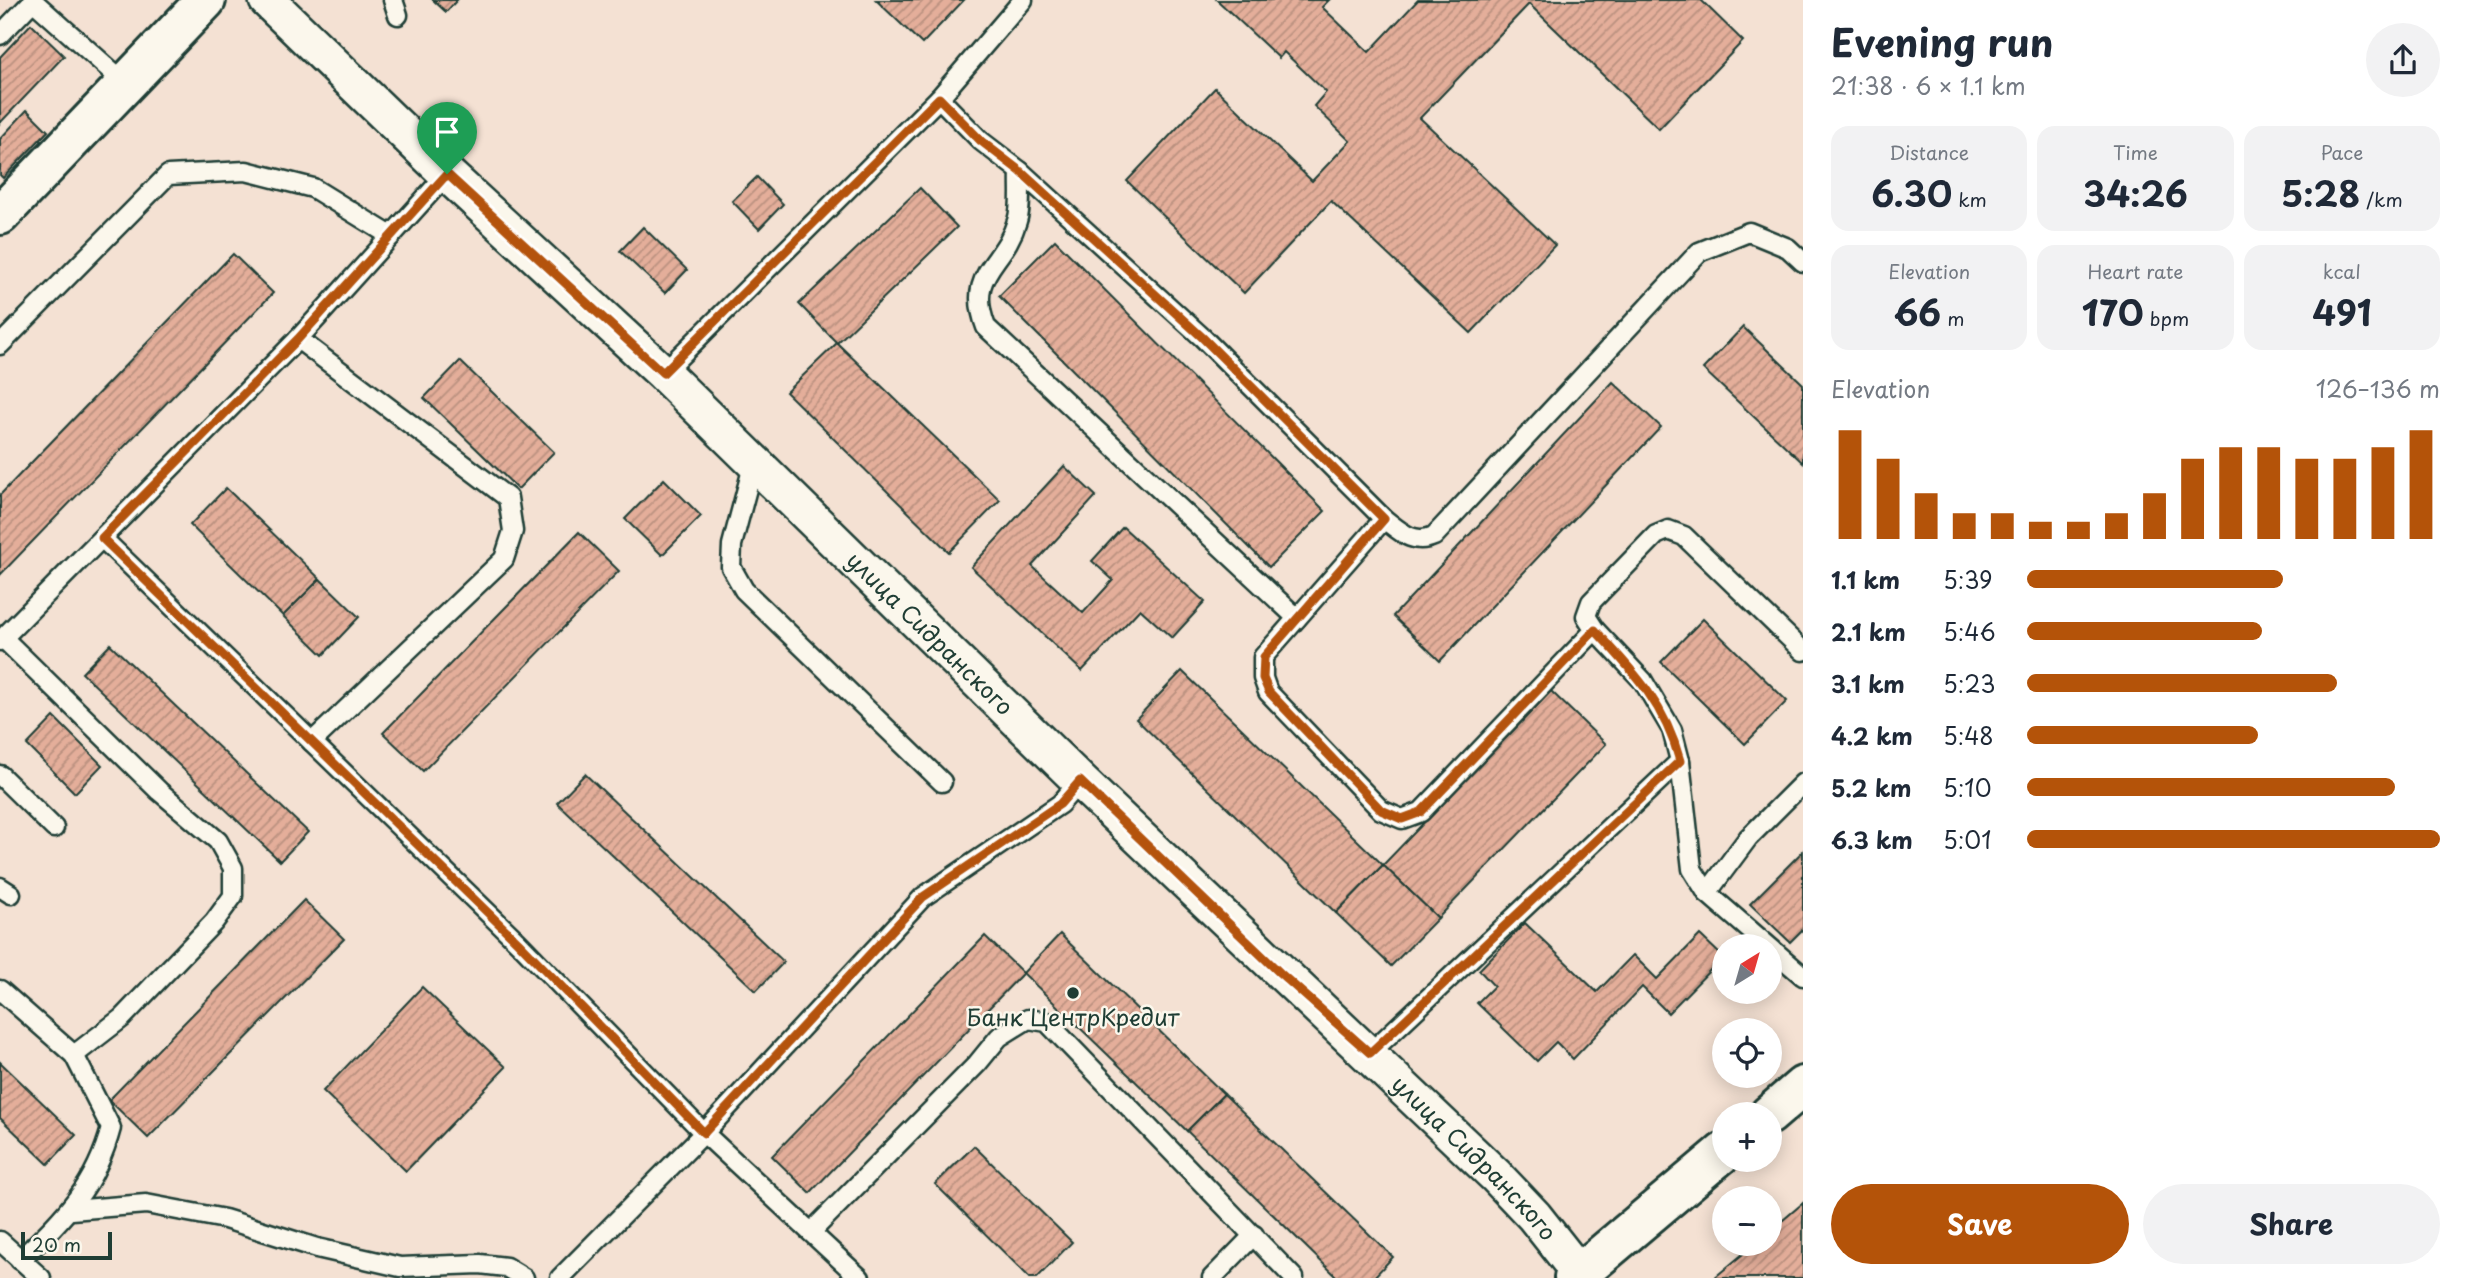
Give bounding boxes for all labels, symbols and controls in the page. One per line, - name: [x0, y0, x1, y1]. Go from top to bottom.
- text: Evening run: [1831, 13, 2053, 70]
- button: share: [2366, 23, 2440, 97]
- text: 21:38 · 6 × 1.1 km: [1831, 68, 2026, 103]
- pin: [417, 102, 477, 174]
- icon: arrive: [428, 113, 466, 151]
- text: Distance: [1889, 138, 1969, 166]
- text: Time: [2113, 138, 2158, 166]
- text: Pace: [2320, 138, 2363, 166]
- text: 6.30: [1871, 166, 1952, 219]
- text: 34:26: [2083, 166, 2188, 219]
- text: 5:28: [2281, 166, 2360, 219]
- text: km: [1952, 185, 1987, 213]
- text: /km: [2360, 185, 2403, 213]
- text: Elevation: [1888, 257, 1970, 285]
- text: Heart rate: [2088, 257, 2183, 285]
- text: kcal: [2323, 257, 2361, 285]
- text: 66: [1894, 285, 1941, 338]
- text: 170: [2082, 285, 2144, 338]
- text: 491: [2312, 285, 2371, 338]
- text: m: [1941, 304, 1965, 332]
- text: bpm: [2144, 304, 2189, 332]
- text: Elevation: [1831, 371, 1930, 406]
- text: 126–136 m: [2316, 371, 2440, 406]
- street label: улица Сидранского: [839, 543, 1022, 723]
- text: 1.1 km: [1831, 562, 1900, 597]
- text: 5:39: [1943, 562, 1993, 597]
- text: 2.1 km: [1831, 614, 1906, 649]
- text: 5:46: [1943, 614, 1996, 649]
- text: 3.1 km: [1831, 666, 1905, 701]
- text: 5:23: [1943, 666, 1996, 701]
- text: 4.2 km: [1831, 718, 1913, 753]
- text: 5:48: [1943, 718, 1994, 753]
- text: 5.2 km: [1831, 770, 1912, 805]
- text: 5:10: [1943, 770, 1991, 805]
- text: 6.3 km: [1831, 822, 1913, 857]
- text: 5:01: [1943, 822, 1991, 857]
- north arrow: [1712, 934, 1782, 1004]
- map controls: [1712, 934, 1782, 1256]
- marker: Банк ЦентрКредит: [1065, 985, 1081, 1001]
- place label: Банк ЦентрКредит: [967, 999, 1181, 1034]
- button: locate: [1712, 1018, 1782, 1088]
- street label: улица Сидранского: [1384, 1067, 1566, 1248]
- button: +: [1712, 1102, 1782, 1172]
- button: Save: [1831, 1184, 2129, 1264]
- button: Share: [2143, 1184, 2440, 1264]
- button: −: [1712, 1186, 1782, 1256]
- scale bar: [21, 1229, 112, 1261]
- text: 20 m: [32, 1230, 81, 1258]

